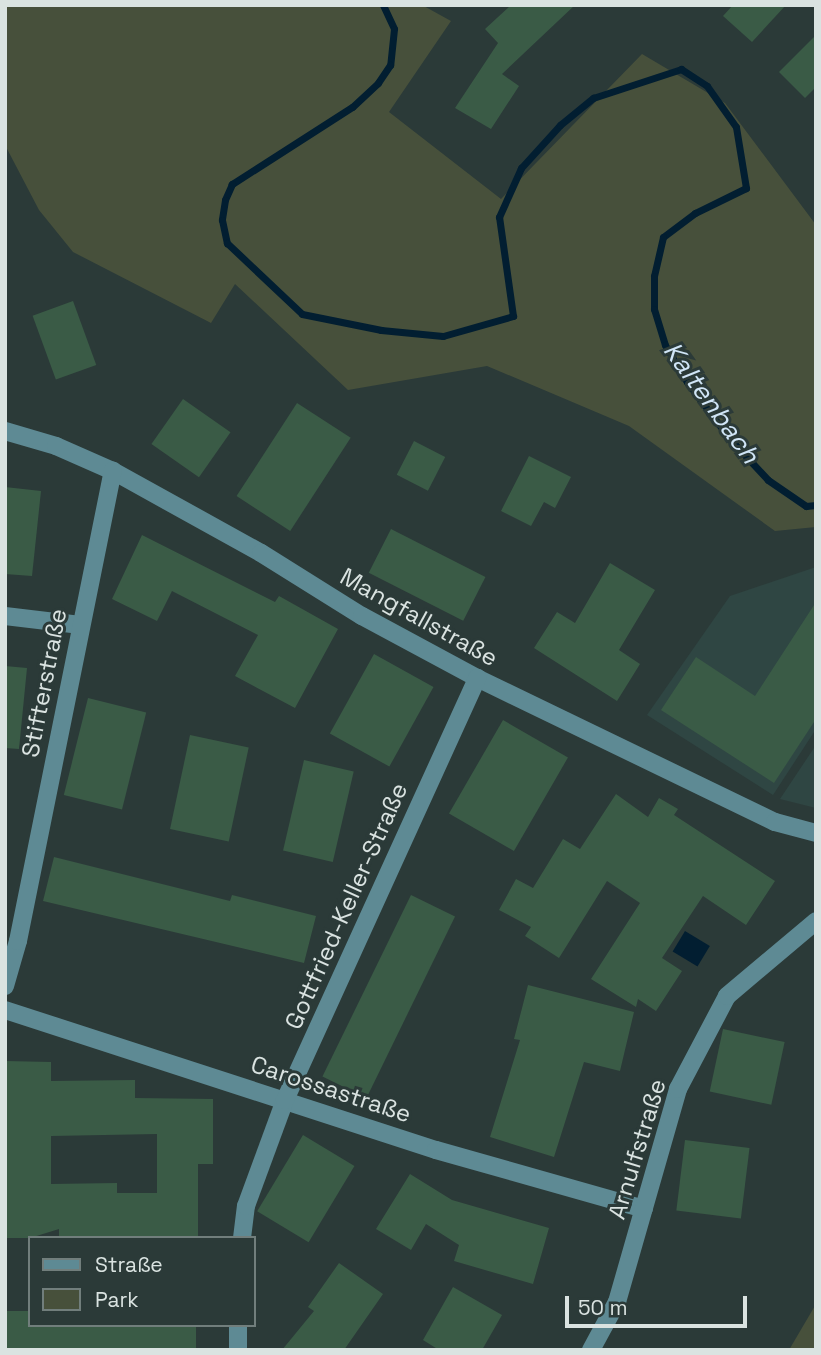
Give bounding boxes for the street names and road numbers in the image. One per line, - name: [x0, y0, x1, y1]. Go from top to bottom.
- street label: Mangfallstraße: [335, 562, 503, 672]
- street label: Stifterstraße: [15, 606, 73, 760]
- street label: Gottfried-Keller-Straße: [279, 778, 413, 1034]
- street label: Carossastraße: [247, 1050, 415, 1128]
- street label: Arnulfstraße: [602, 1076, 672, 1222]

